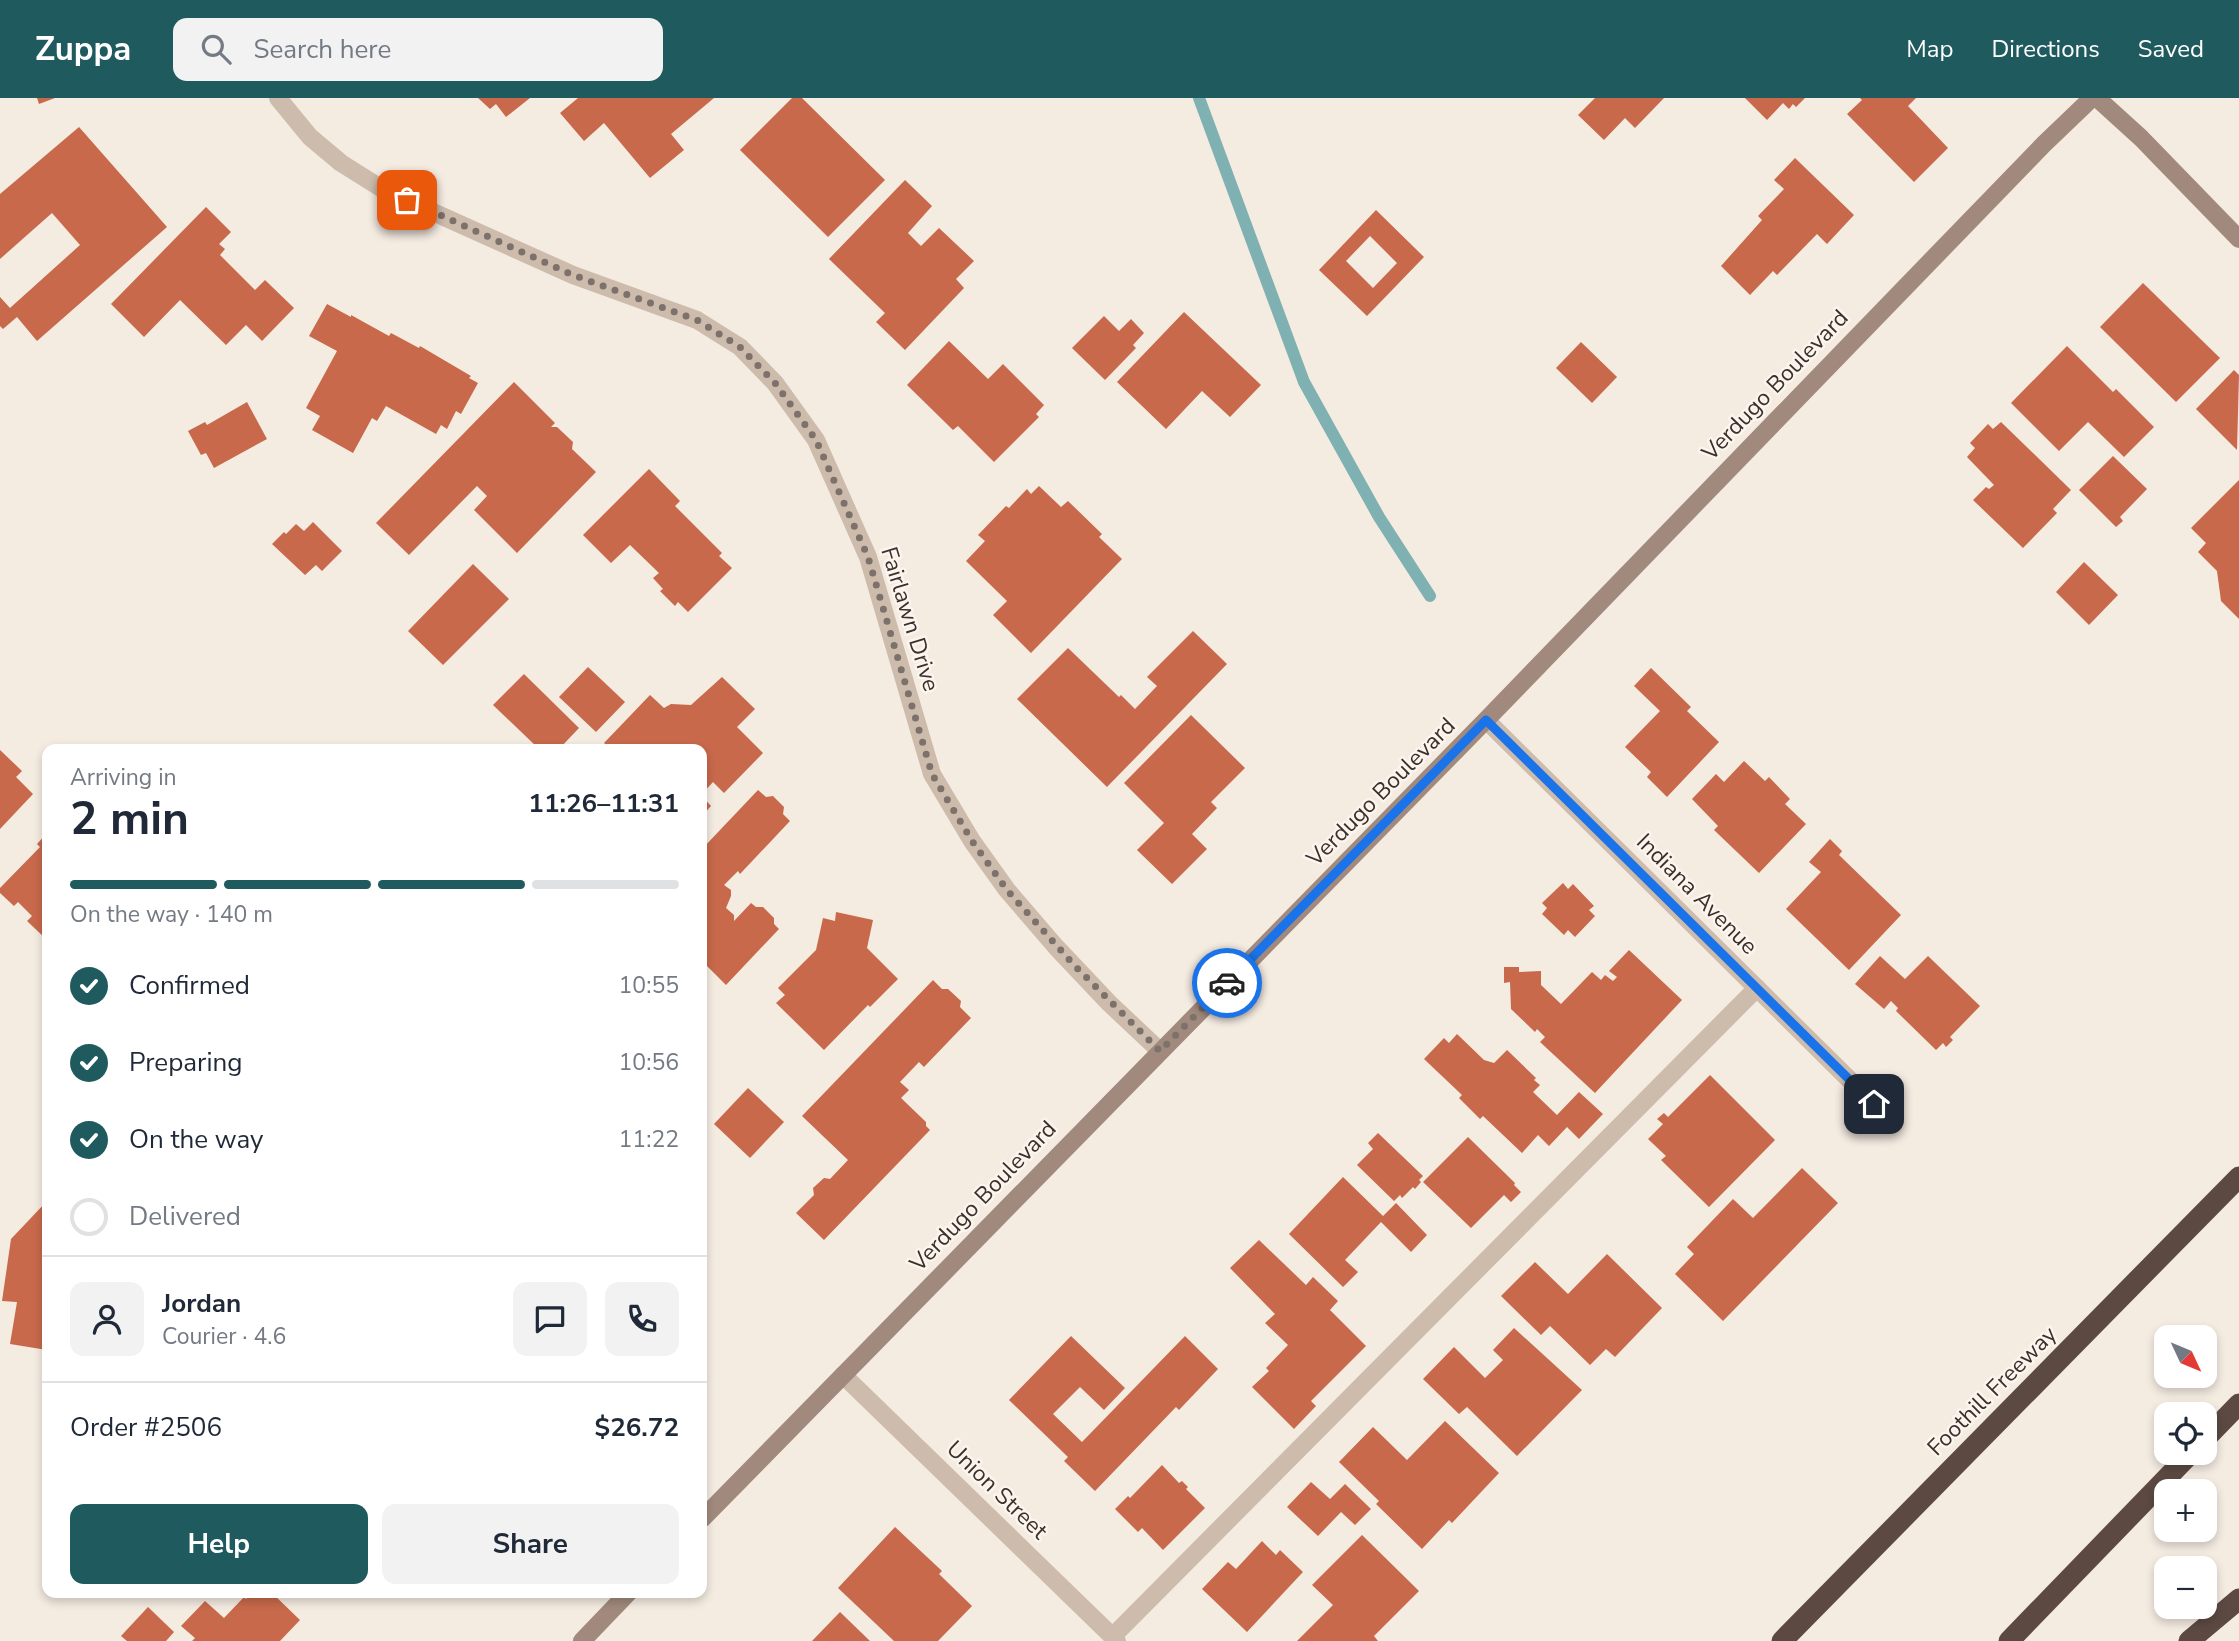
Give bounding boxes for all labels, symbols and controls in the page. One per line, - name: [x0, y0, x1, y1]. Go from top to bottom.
- search box: [173, 18, 663, 81]
- text: Zuppa: [35, 27, 131, 72]
- icon: search: [197, 30, 235, 68]
- text: Search here: [253, 32, 391, 67]
- text: Map: [1906, 33, 1953, 65]
- text: Directions: [1991, 33, 2100, 65]
- text: Saved: [2138, 33, 2204, 65]
- pin: [377, 170, 437, 230]
- icon: bag: [388, 181, 426, 219]
- street label: Verdugo Boulevard: [1694, 303, 1855, 468]
- street label: Fairlawn Drive: [873, 543, 947, 695]
- street label: Verdugo Boulevard: [1299, 711, 1462, 874]
- text: Arriving in: [70, 762, 177, 793]
- text: 11:26–11:31: [528, 786, 679, 821]
- text: 2 min: [70, 787, 189, 850]
- street label: Indiana Avenue: [1630, 827, 1764, 961]
- text: On the way · 140 m: [70, 899, 273, 930]
- courier: [1192, 948, 1262, 1018]
- icon: car: [1208, 964, 1246, 1002]
- icon: check: [70, 967, 108, 1005]
- text: Confirmed: [129, 968, 250, 1003]
- text: 10:55: [619, 970, 679, 1001]
- icon: check: [70, 1044, 108, 1082]
- text: Preparing: [129, 1045, 242, 1080]
- text: 10:56: [619, 1047, 679, 1078]
- pin: [1844, 1074, 1904, 1134]
- icon: home: [1855, 1085, 1893, 1123]
- street label: Verdugo Boulevard: [902, 1114, 1063, 1279]
- icon: check: [70, 1121, 108, 1159]
- text: On the way: [129, 1122, 263, 1157]
- text: 11:22: [619, 1124, 679, 1155]
- text: Delivered: [129, 1199, 241, 1234]
- button: person: [70, 1282, 144, 1356]
- button: chat: [513, 1282, 587, 1356]
- button: phone: [605, 1282, 679, 1356]
- text: Jordan: [162, 1286, 241, 1321]
- street label: Foothill Freeway: [1920, 1319, 2064, 1463]
- text: Courier · 4.6: [162, 1321, 286, 1352]
- north arrow: [2154, 1325, 2217, 1388]
- map controls: [2154, 1325, 2217, 1619]
- button: locate: [2154, 1402, 2217, 1465]
- text: Order #2506: [70, 1410, 222, 1445]
- text: $26.72: [595, 1410, 679, 1445]
- street label: Union Street: [940, 1434, 1055, 1547]
- button: +: [2154, 1479, 2217, 1542]
- button: Help: [70, 1504, 368, 1584]
- button: Share: [382, 1504, 679, 1584]
- button: −: [2154, 1556, 2217, 1619]

